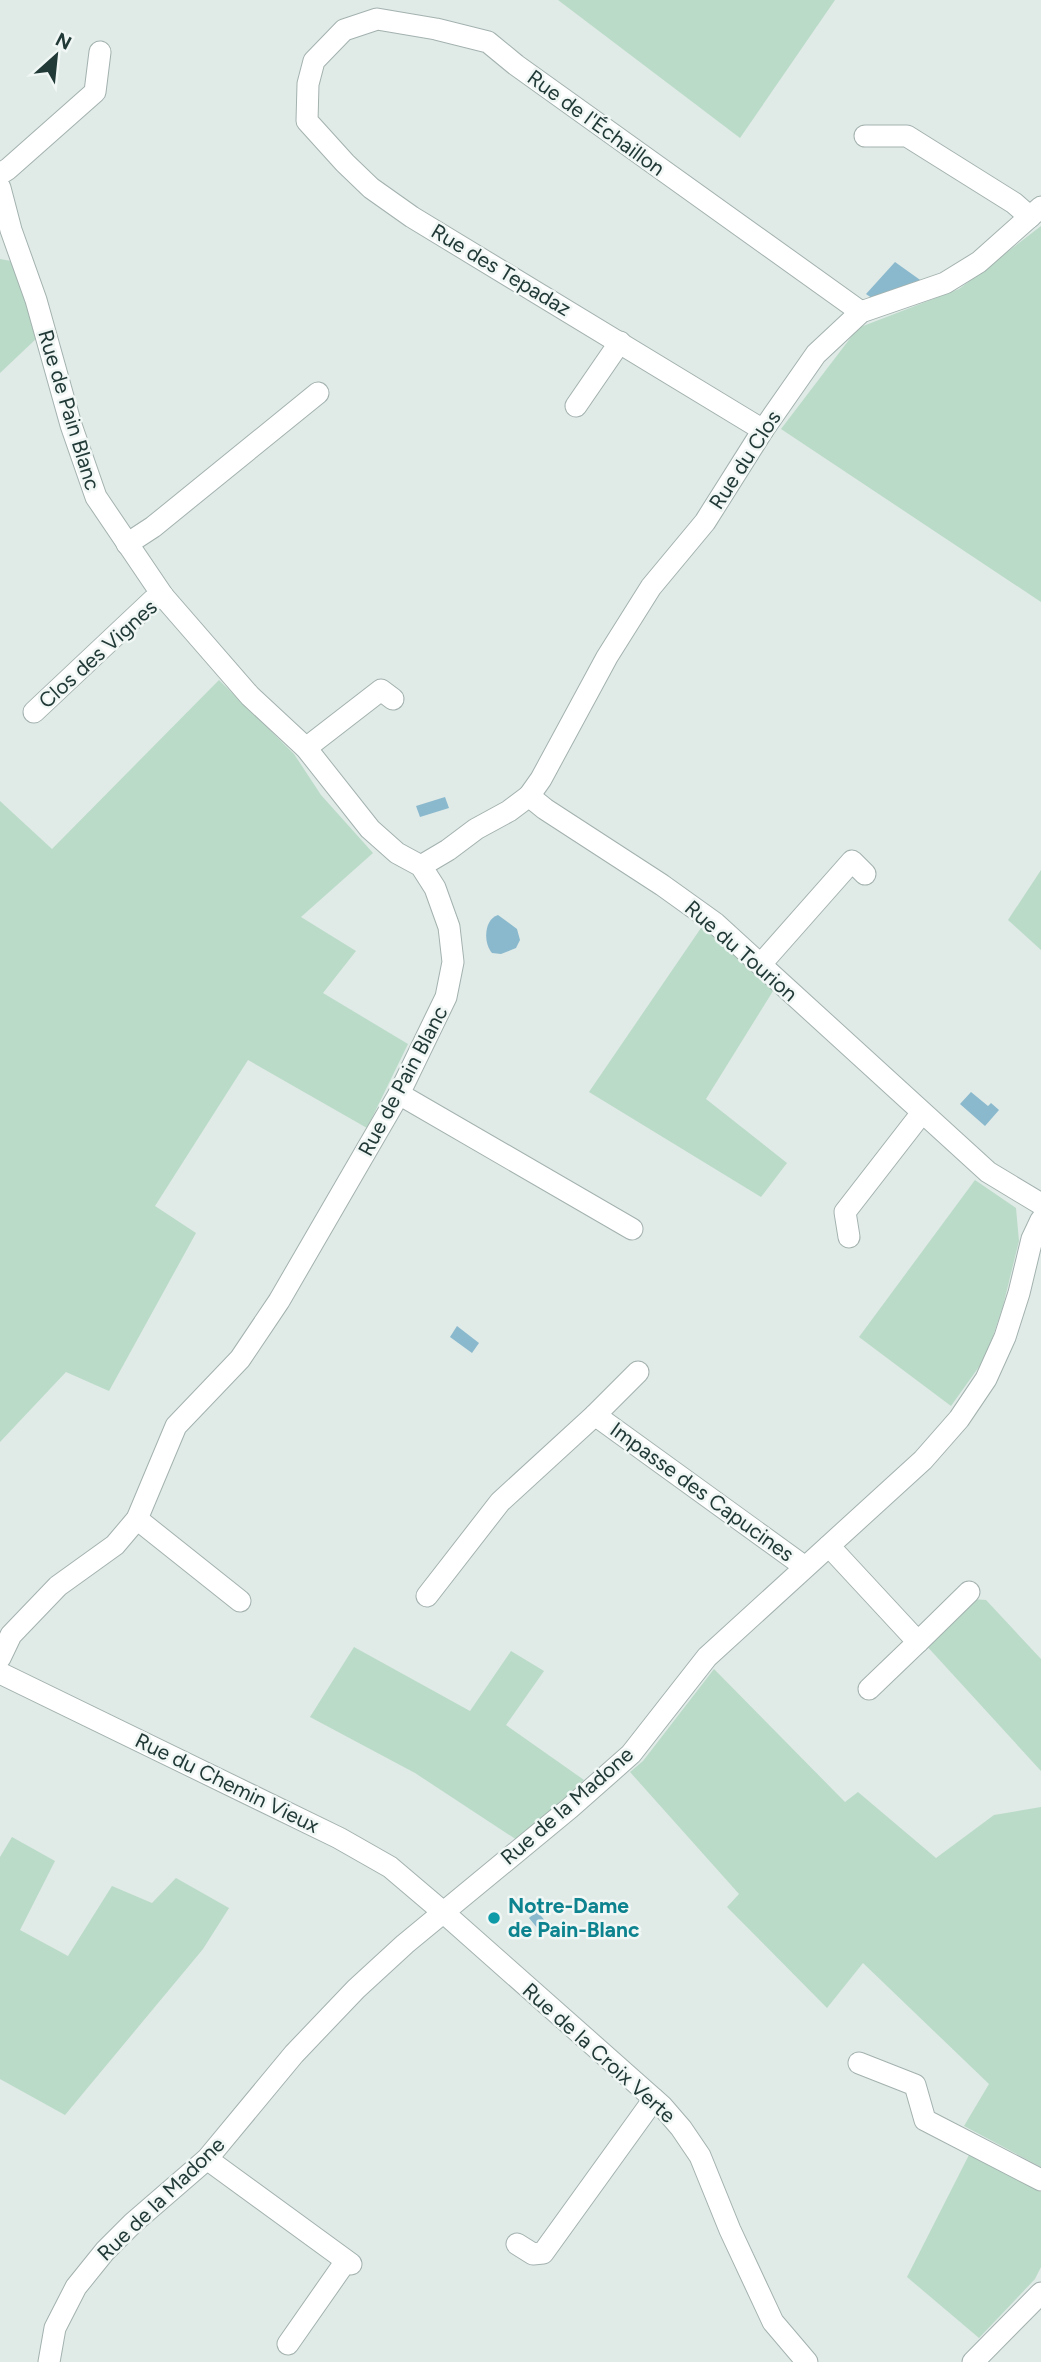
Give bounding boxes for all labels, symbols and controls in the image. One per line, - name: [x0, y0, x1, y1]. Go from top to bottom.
- north arrow: [21, 21, 91, 91]
- text: N: [52, 28, 75, 55]
- street label: Rue de l'Échaillon: [523, 64, 670, 181]
- street label: Rue des Tepadaz: [427, 218, 576, 321]
- street label: Rue de Pain Blanc: [33, 327, 106, 493]
- street label: Rue du Clos: [703, 406, 786, 514]
- street label: Clos des Vignes: [33, 594, 162, 713]
- street label: Rue du Tourion: [680, 895, 803, 1006]
- street label: Rue de Pain Blanc: [353, 1002, 453, 1160]
- street label: Impasse des Capucines: [606, 1417, 799, 1567]
- street label: Rue du Chemin Vieux: [131, 1727, 323, 1838]
- street label: Rue de la Madone: [495, 1741, 638, 1870]
- place label: Notre-Dame de Pain-Blanc: [508, 1893, 640, 1942]
- marker: Notre-Dame de Pain-Blanc: [486, 1910, 502, 1926]
- street label: Rue de la Croix Verte: [518, 1977, 681, 2128]
- street label: Rue de la Madone: [92, 2132, 229, 2266]

